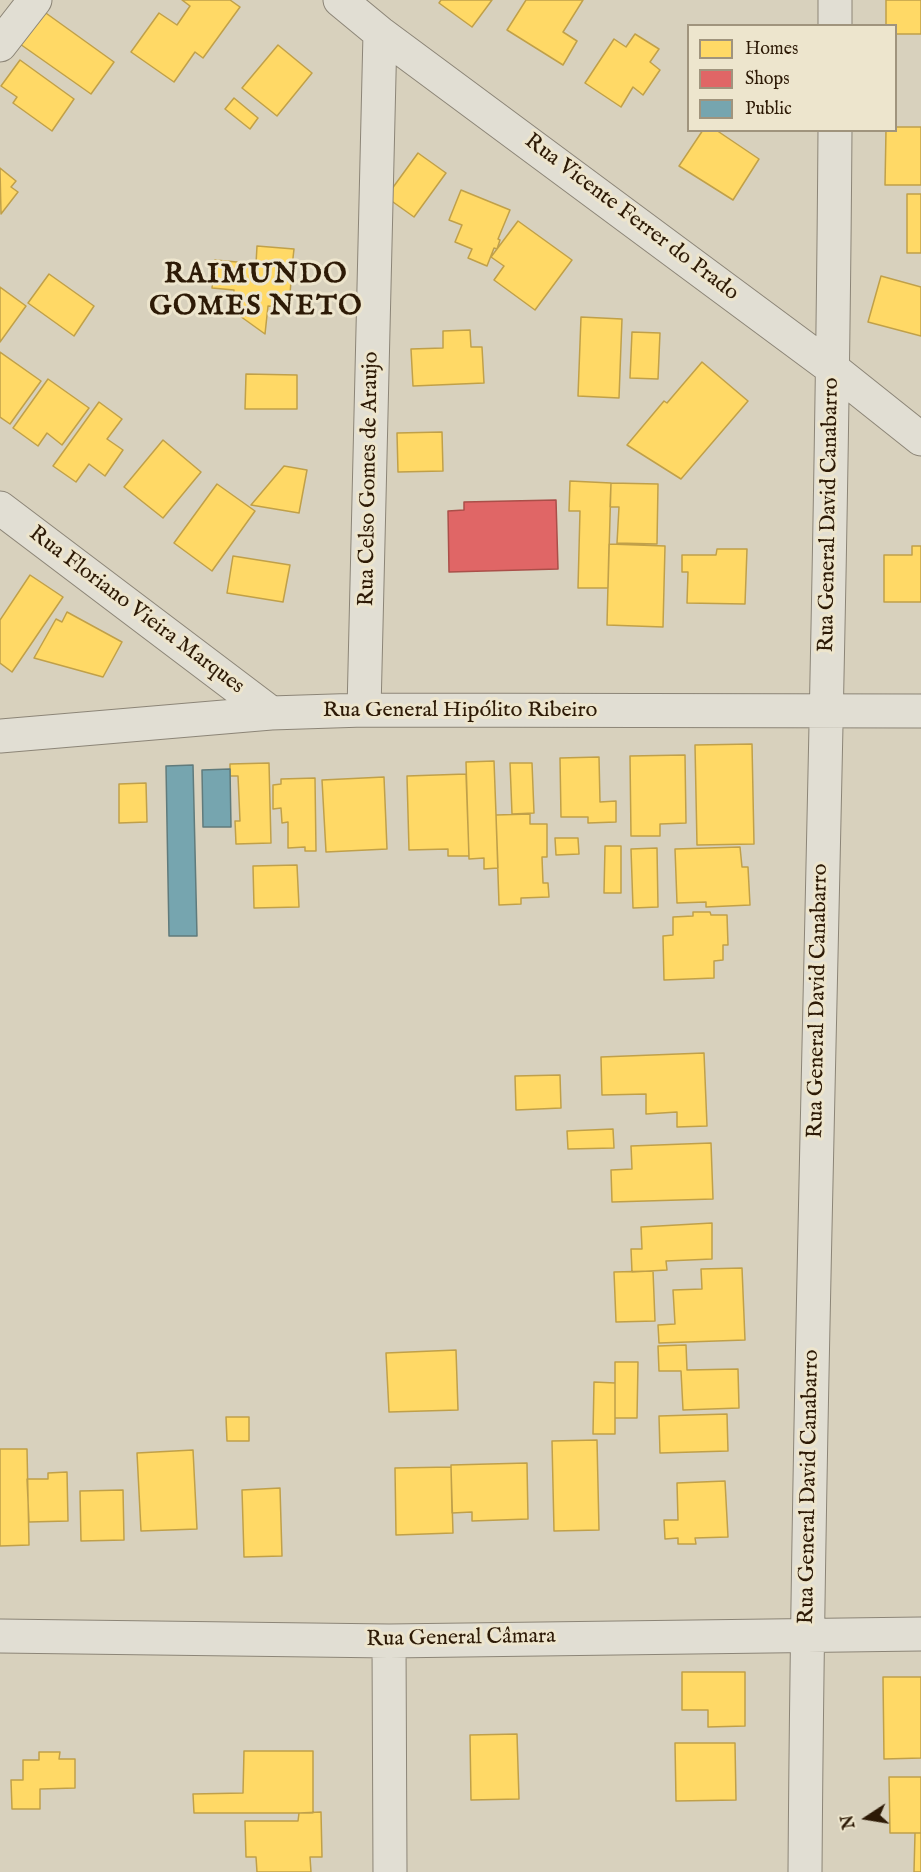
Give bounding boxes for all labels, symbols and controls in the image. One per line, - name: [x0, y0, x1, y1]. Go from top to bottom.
- legend: [687, 24, 897, 132]
- text: Homes: [745, 38, 798, 61]
- text: Shops: [745, 68, 790, 91]
- text: Public: [745, 98, 792, 121]
- street label: Rua Vicente Ferrer do Prado: [519, 129, 743, 307]
- district label: RAIMUNDO GOMES NETO: [149, 259, 363, 325]
- street label: Rua Celso Gomes de Araujo: [355, 351, 385, 607]
- street label: Rua General David Canabarro: [814, 377, 846, 653]
- street label: Rua Floriano Vieira Marques: [23, 521, 249, 701]
- street label: Rua General Hipólito Ribeiro: [323, 698, 597, 724]
- street label: Rua General David Canabarro: [803, 863, 835, 1139]
- street label: Rua General David Canabarro: [794, 1349, 826, 1625]
- street label: Rua General Câmara: [366, 1624, 556, 1654]
- north arrow: [837, 1788, 897, 1848]
- text: N: [838, 1813, 861, 1831]

